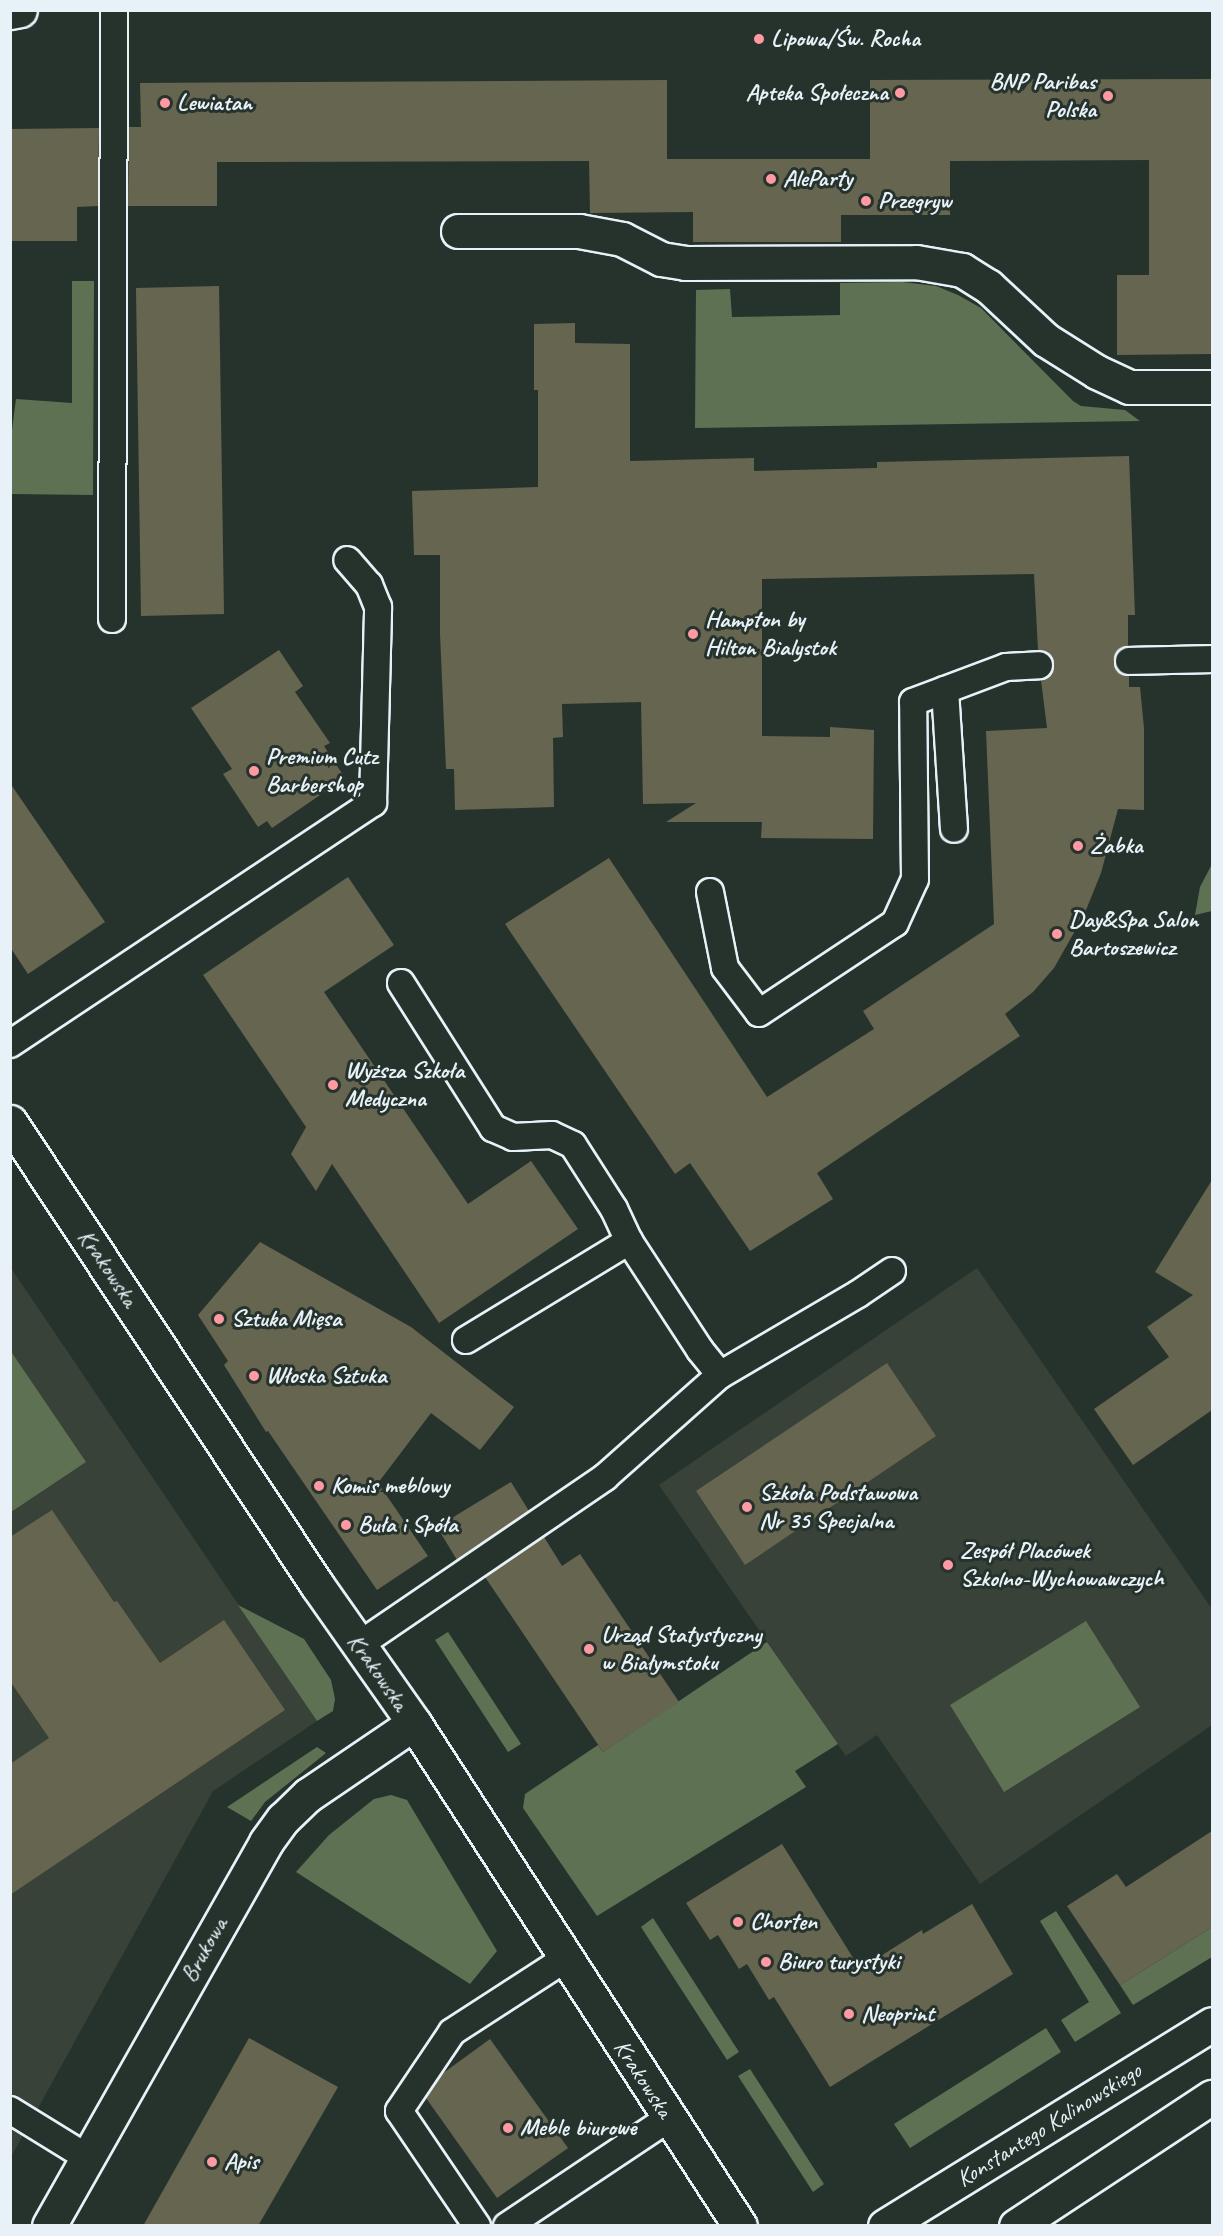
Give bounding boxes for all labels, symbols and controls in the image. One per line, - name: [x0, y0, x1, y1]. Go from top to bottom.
- place label: Lipowa/Św. Rocha: [771, 25, 920, 53]
- marker: Lipowa/Św. Rocha: [752, 32, 766, 46]
- place label: BNP Paribas Polska: [990, 68, 1096, 124]
- place label: Apteka Społeczna: [746, 79, 888, 107]
- marker: Apteka Społeczna: [893, 86, 907, 100]
- place label: Lewiatan: [177, 89, 252, 117]
- marker: BNP Paribas Polska: [1101, 89, 1115, 103]
- marker: Lewiatan: [158, 96, 172, 110]
- place label: AleParty: [783, 165, 852, 193]
- marker: AleParty: [764, 172, 778, 186]
- place label: Przegryw: [878, 187, 951, 215]
- marker: Przegryw: [859, 194, 873, 208]
- place label: Hampton by Hilton Bialystok: [705, 606, 835, 662]
- marker: Hampton by Hilton Bialystok: [686, 627, 700, 641]
- place label: Premium Cutz Barbershop: [266, 743, 377, 799]
- marker: Premium Cutz Barbershop: [247, 764, 261, 778]
- place label: Żabka: [1090, 832, 1143, 860]
- marker: Żabka: [1071, 839, 1085, 853]
- place label: Day&Spa Salon Bartoszewicz: [1069, 906, 1199, 962]
- marker: Day&Spa Salon Bartoszewicz: [1050, 927, 1064, 941]
- place label: Wyższa Szkoła Medyczna: [345, 1057, 465, 1113]
- marker: Wyższa Szkoła Medyczna: [326, 1078, 340, 1092]
- street label: Krakowska: [72, 1224, 144, 1312]
- place label: Sztuka Mięsa: [231, 1305, 342, 1333]
- marker: Sztuka Mięsa: [212, 1312, 226, 1326]
- place label: Włoska Sztuka: [266, 1362, 386, 1390]
- marker: Włoska Sztuka: [247, 1369, 261, 1383]
- place label: Komis meblowy: [331, 1472, 449, 1500]
- marker: Komis meblowy: [312, 1479, 326, 1493]
- place label: Szkoła Podstawowa Nr 35 Specjalna: [759, 1479, 918, 1535]
- marker: Szkoła Podstawowa Nr 35 Specjalna: [740, 1500, 754, 1514]
- place label: Buła i Spóła: [358, 1511, 457, 1539]
- marker: Buła i Spóła: [339, 1518, 353, 1532]
- place label: Zespół Placówek Szkolno-Wychowawczych: [960, 1537, 1164, 1593]
- marker: Zespół Placówek Szkolno-Wychowawczych: [941, 1558, 955, 1572]
- place label: Urząd Statystyczny w Białymstoku: [601, 1621, 762, 1677]
- street label: Krakowska: [341, 1628, 415, 1716]
- marker: Urząd Statystyczny w Białymstoku: [582, 1642, 596, 1656]
- place label: Chorten: [750, 1908, 817, 1936]
- street label: Brukowa: [175, 1913, 233, 1987]
- marker: Chorten: [731, 1915, 745, 1929]
- place label: Biuro turystyki: [778, 1948, 900, 1976]
- marker: Biuro turystyki: [759, 1955, 773, 1969]
- place label: Neoprint: [861, 2000, 934, 2028]
- marker: Neoprint: [842, 2007, 856, 2021]
- street label: Krakowska: [607, 2035, 679, 2123]
- street label: Konstantego Kalinowskiego: [951, 2056, 1147, 2194]
- place label: Meble biurowe: [520, 2114, 636, 2142]
- marker: Meble biurowe: [501, 2121, 515, 2135]
- place label: Apis: [224, 2148, 258, 2176]
- marker: Apis: [205, 2155, 219, 2169]

